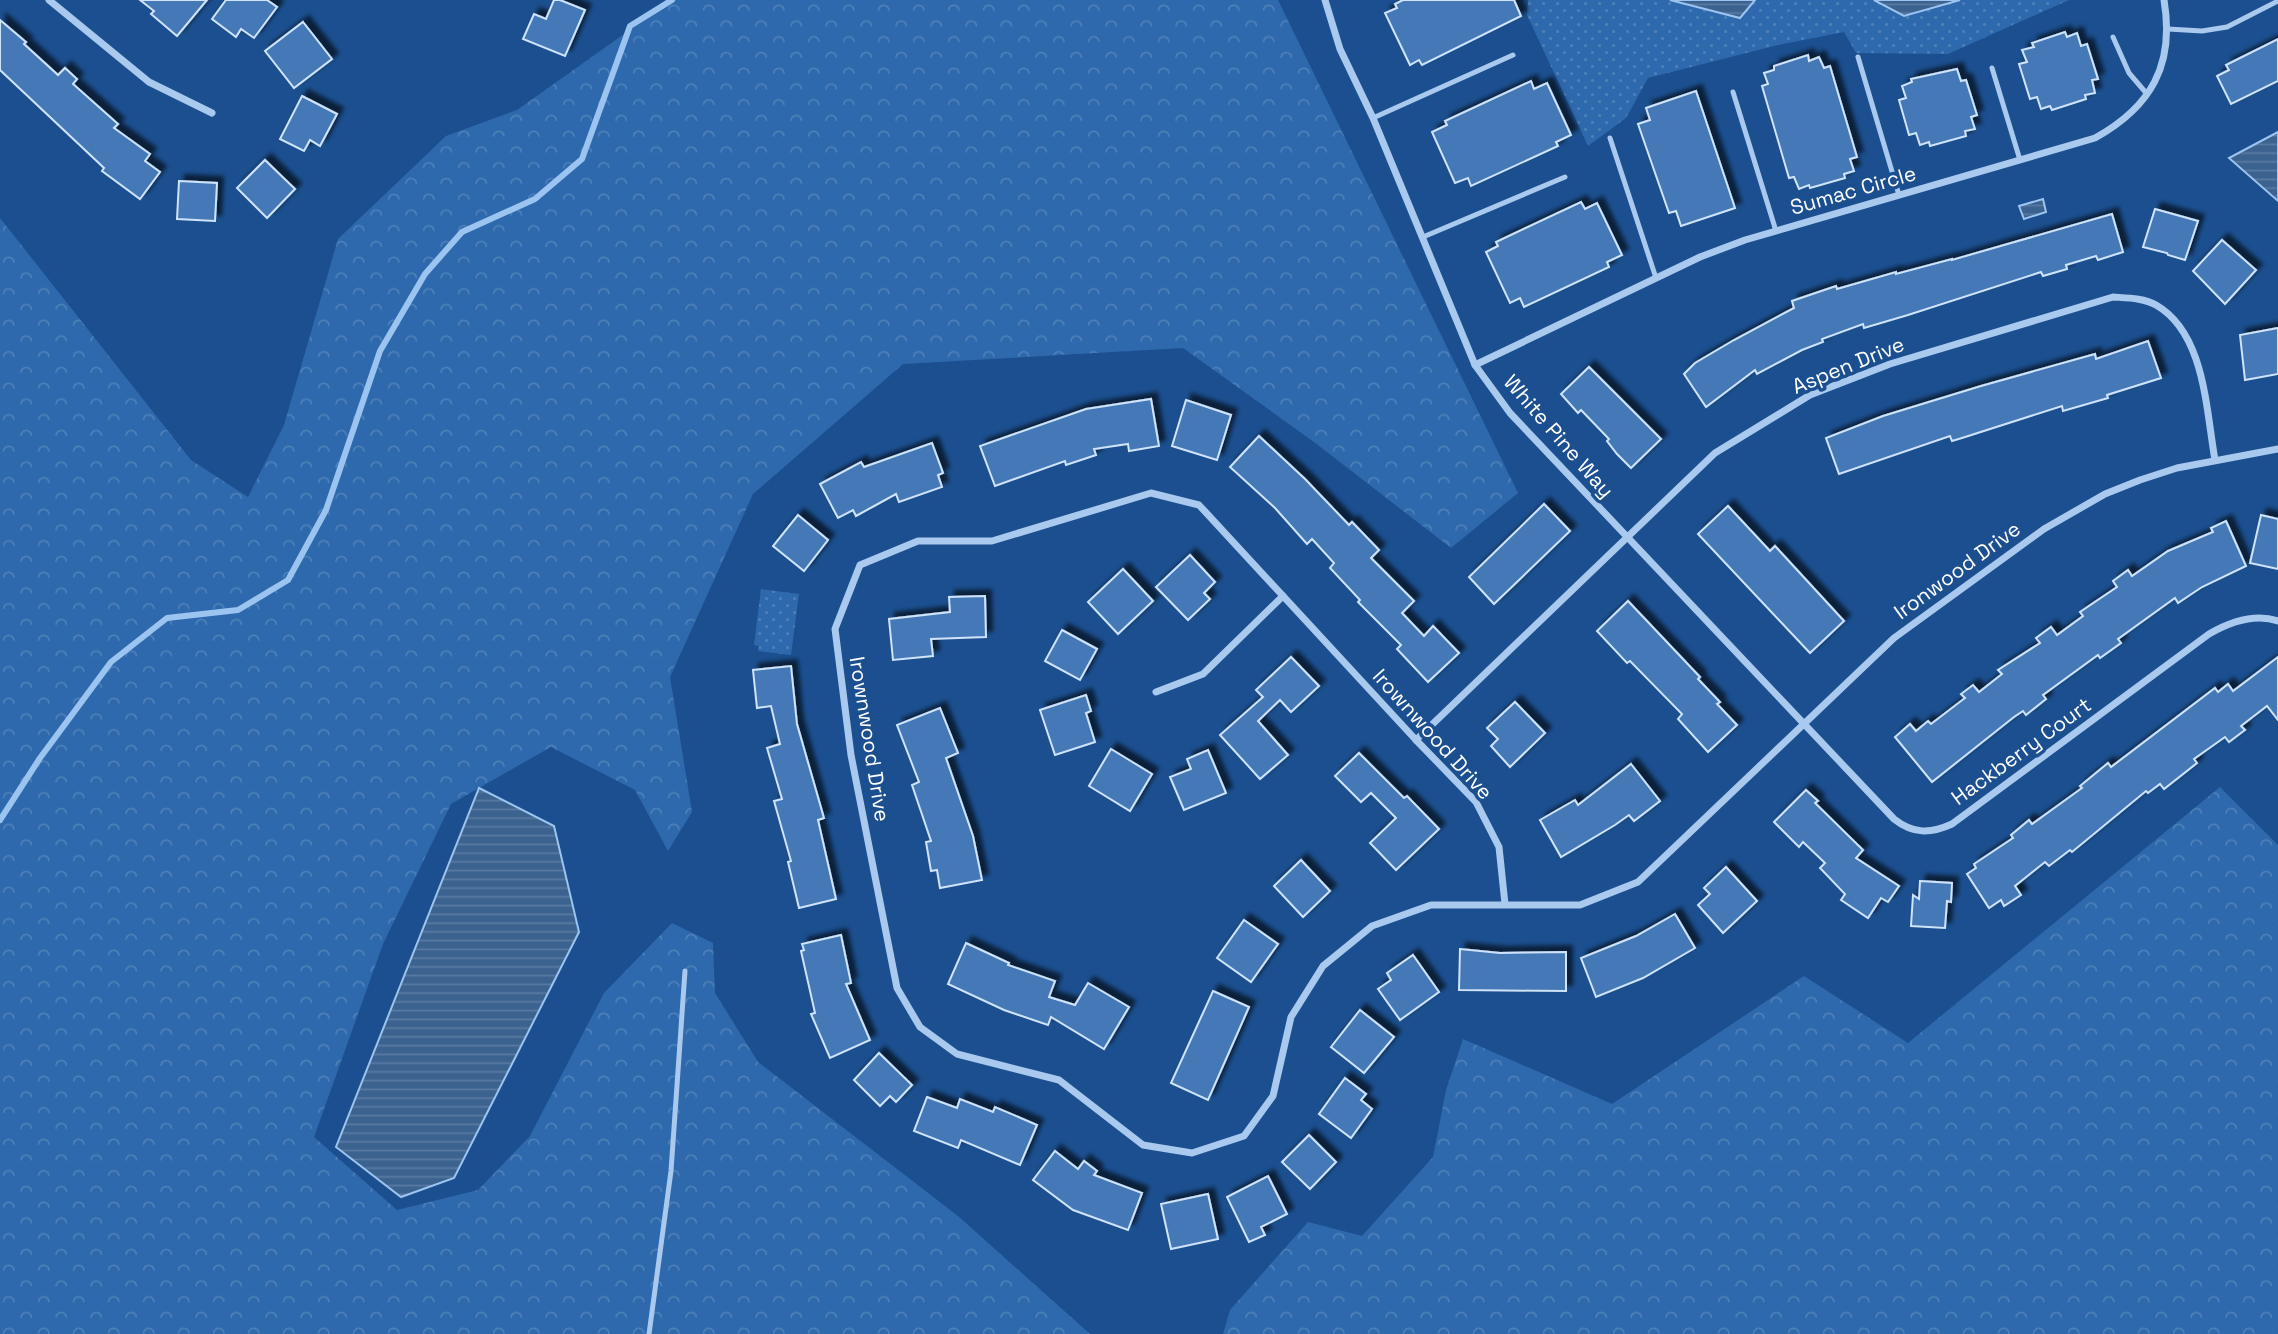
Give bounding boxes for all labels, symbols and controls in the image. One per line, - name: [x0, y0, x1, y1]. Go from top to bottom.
- street label: Sumac Circle: [1787, 159, 1919, 221]
- street label: Aspen Drive: [1788, 330, 1908, 400]
- street label: White Pine Way: [1498, 369, 1620, 503]
- street label: Ironwood Drive: [1888, 515, 2026, 625]
- street label: Irownwood Drive: [844, 655, 896, 823]
- street label: Irownwood Drive: [1367, 663, 1499, 805]
- street label: Hackberry Court: [1946, 691, 2096, 811]

